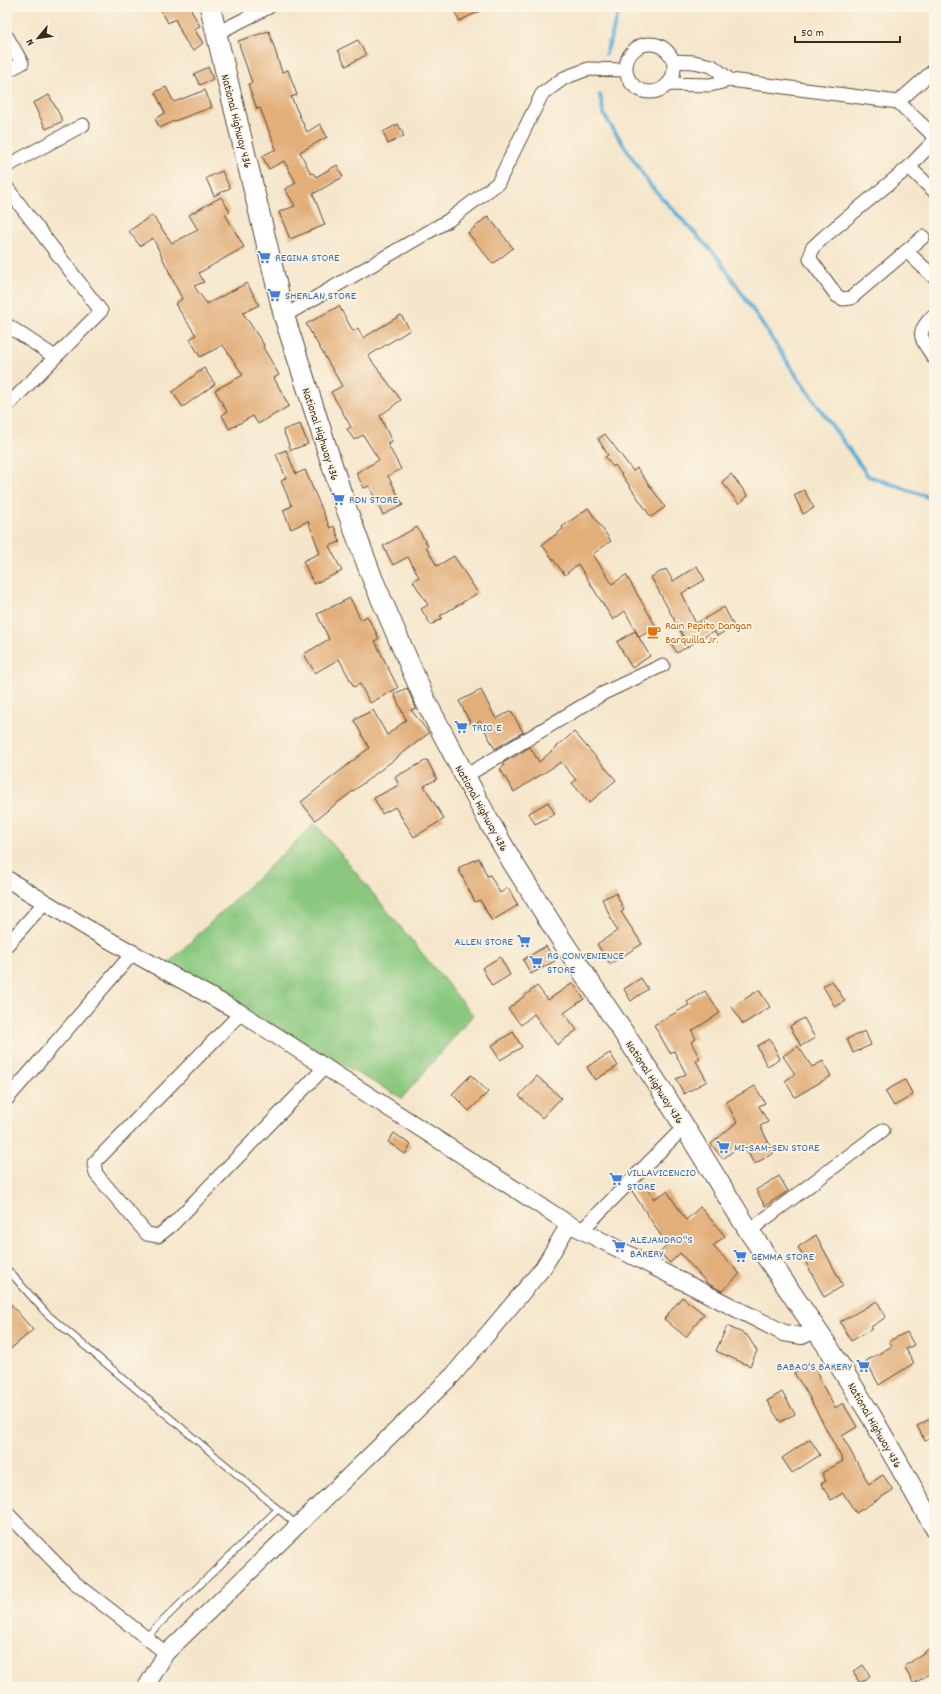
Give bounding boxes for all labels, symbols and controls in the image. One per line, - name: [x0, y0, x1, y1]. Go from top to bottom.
- north arrow: [18, 18, 58, 58]
- scale bar: [795, 18, 900, 44]
- text: 50 m: [801, 25, 824, 42]
- text: N: [22, 35, 39, 48]
- street label: National Highway 436: [216, 72, 255, 170]
- supermarket icon: REGINA STORE: [256, 249, 272, 265]
- place label: REGINA STORE: [275, 250, 340, 267]
- supermarket icon: SHERLAN STORE: [266, 287, 282, 303]
- place label: SHERLAN STORE: [285, 288, 357, 305]
- street label: National Highway 436: [297, 386, 343, 483]
- supermarket icon: RDN STORE: [330, 491, 346, 507]
- place label: RDN STORE: [349, 492, 399, 509]
- place label: Rain Pepito Dangan Barquilla Jr.: [665, 618, 752, 649]
- cafe icon: Rain Pepito Dangan Barquilla Jr.: [646, 624, 662, 640]
- supermarket icon: TRIO E: [453, 719, 469, 735]
- place label: TRIO E: [472, 720, 502, 737]
- street label: National Highway 436: [450, 762, 512, 855]
- supermarket icon: ALLEN STORE: [516, 933, 532, 949]
- place label: ALLEN STORE: [454, 934, 514, 951]
- place label: RG CONVENIENCE STORE: [547, 948, 625, 979]
- supermarket icon: RG CONVENIENCE STORE: [528, 954, 544, 970]
- street label: National Highway 436: [620, 1038, 687, 1128]
- supermarket icon: MI-SAM-SEN STORE: [715, 1139, 731, 1155]
- place label: MI-SAM-SEN STORE: [734, 1140, 820, 1157]
- place label: VILLAVICENCIO STORE: [627, 1165, 696, 1196]
- supermarket icon: VILLAVICENCIO STORE: [608, 1171, 624, 1187]
- place label: ALEJANDRO''S BAKERY: [630, 1232, 693, 1263]
- supermarket icon: ALEJANDRO''S BAKERY: [611, 1238, 627, 1254]
- supermarket icon: GEMMA STORE: [732, 1248, 748, 1264]
- place label: GEMMA STORE: [751, 1249, 815, 1266]
- supermarket icon: BABAO'S BAKERY: [855, 1358, 871, 1374]
- place label: BABAO'S BAKERY: [777, 1359, 853, 1376]
- street label: National Highway 436: [842, 1380, 905, 1472]

